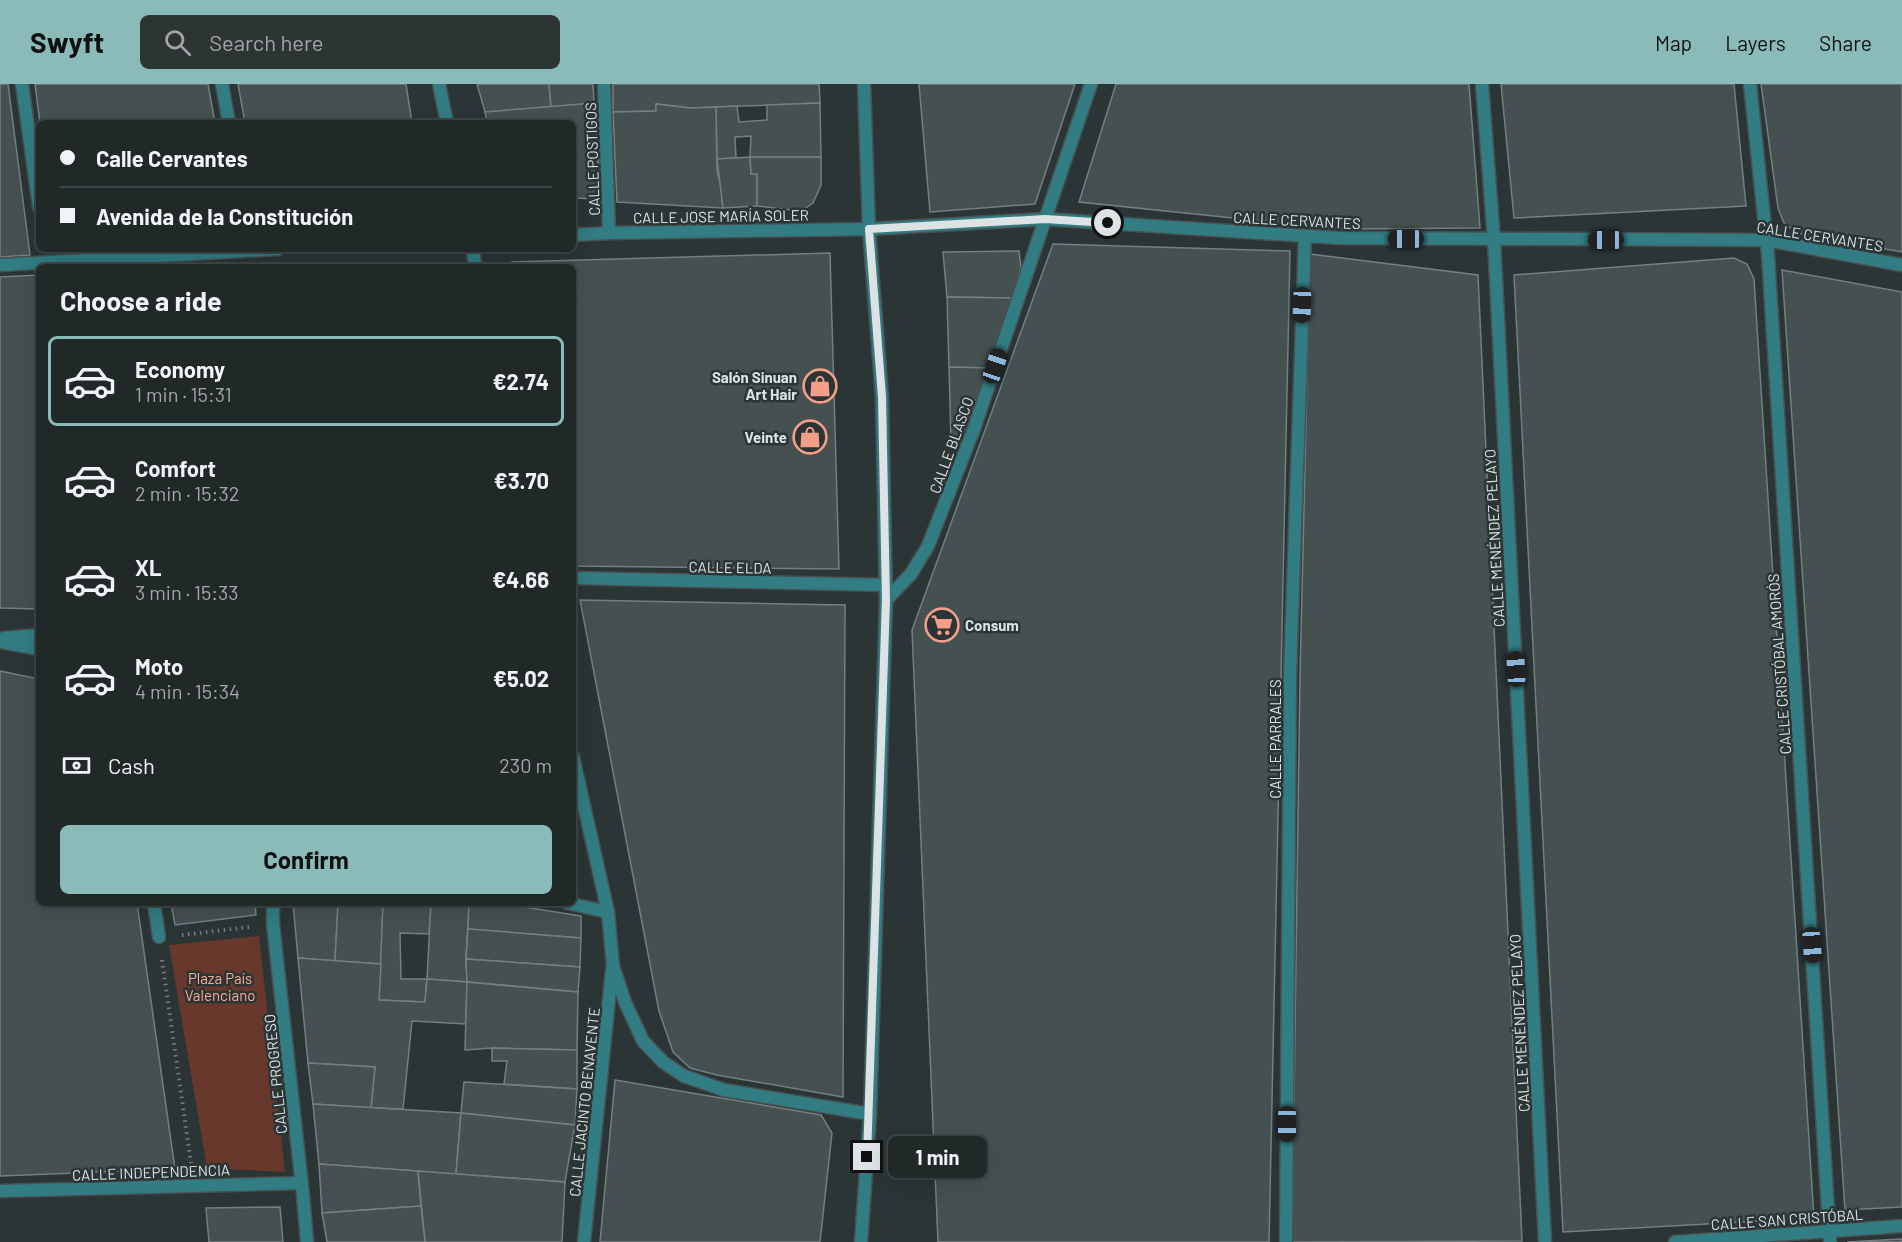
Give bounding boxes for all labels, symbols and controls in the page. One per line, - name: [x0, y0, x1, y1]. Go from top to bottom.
- search box: [140, 15, 560, 69]
- text: Swyft: [30, 25, 104, 59]
- icon: search: [161, 26, 194, 59]
- text: Search here: [209, 29, 324, 55]
- text: Map: [1655, 30, 1692, 55]
- text: Layers: [1725, 30, 1786, 55]
- text: Share: [1819, 30, 1872, 55]
- street label: CALLE POSTIGOS: [581, 102, 603, 216]
- text: Calle Cervantes: [96, 145, 248, 171]
- text: Avenida de la Constitución: [96, 203, 353, 229]
- street label: CALLE JOSE MARÍA SOLER: [633, 205, 809, 227]
- street label: CALLE CERVANTES: [1233, 208, 1361, 232]
- route start: [1094, 209, 1121, 236]
- street label: CALLE CERVANTES: [1756, 217, 1884, 255]
- car: [1388, 230, 1424, 248]
- car: [1588, 231, 1624, 249]
- text: Choose a ride: [60, 284, 222, 316]
- car: [1292, 287, 1312, 323]
- car: [981, 346, 1009, 386]
- icon: car: [63, 354, 117, 408]
- text: Economy: [135, 356, 225, 382]
- text: €2.74: [493, 368, 549, 394]
- place label: Salón Sinuan Art Hair: [712, 368, 797, 403]
- shop icon: Salón Sinuan Art Hair: [802, 368, 838, 404]
- text: 1 min · 15:31: [135, 382, 232, 406]
- street label: CALLE BLASCO: [925, 394, 977, 496]
- shop icon: Veinte: [792, 419, 828, 455]
- place label: Veinte: [745, 428, 787, 446]
- street label: CALLE MENÉNDEZ PELAYO: [1480, 449, 1508, 627]
- icon: car: [63, 453, 117, 507]
- text: Comfort: [135, 455, 216, 481]
- text: €3.70: [494, 467, 549, 493]
- text: 2 min · 15:32: [135, 481, 239, 505]
- icon: car: [63, 552, 117, 606]
- text: XL: [135, 554, 161, 580]
- street label: CALLE ELDA: [688, 557, 772, 577]
- text: €4.66: [492, 566, 549, 592]
- street label: CALLE CRISTÓBAL AMORÓS: [1764, 573, 1794, 755]
- text: 3 min · 15:33: [135, 580, 239, 604]
- supermarket icon: Consum: [924, 607, 960, 643]
- place label: Consum: [965, 616, 1019, 634]
- icon: car: [63, 651, 117, 705]
- car: [1506, 651, 1526, 687]
- text: Moto: [135, 653, 183, 679]
- text: €5.02: [493, 665, 549, 691]
- text: 4 min · 15:34: [135, 679, 240, 703]
- street label: CALLE PARRALES: [1266, 679, 1284, 799]
- icon: cash: [60, 749, 93, 782]
- text: Cash: [108, 752, 155, 778]
- text: 230 m: [499, 753, 552, 777]
- button: Confirm: [60, 825, 552, 894]
- car: [1802, 926, 1822, 964]
- street label: CALLE MENÉNDEZ PELAYO: [1505, 934, 1533, 1112]
- park label: Plaza País Valenciano: [185, 969, 255, 1004]
- street label: CALLE JACINTO BENAVENTE: [565, 1006, 603, 1198]
- street label: CALLE PROGRESO: [260, 1013, 290, 1135]
- car: [1278, 1106, 1296, 1142]
- callout: 1 min: [888, 1136, 987, 1178]
- route end: [853, 1143, 880, 1170]
- text: 1 min: [916, 1145, 959, 1169]
- street label: CALLE INDEPENDENCIA: [72, 1160, 230, 1184]
- street label: CALLE SAN CRISTÓBAL: [1710, 1205, 1864, 1233]

